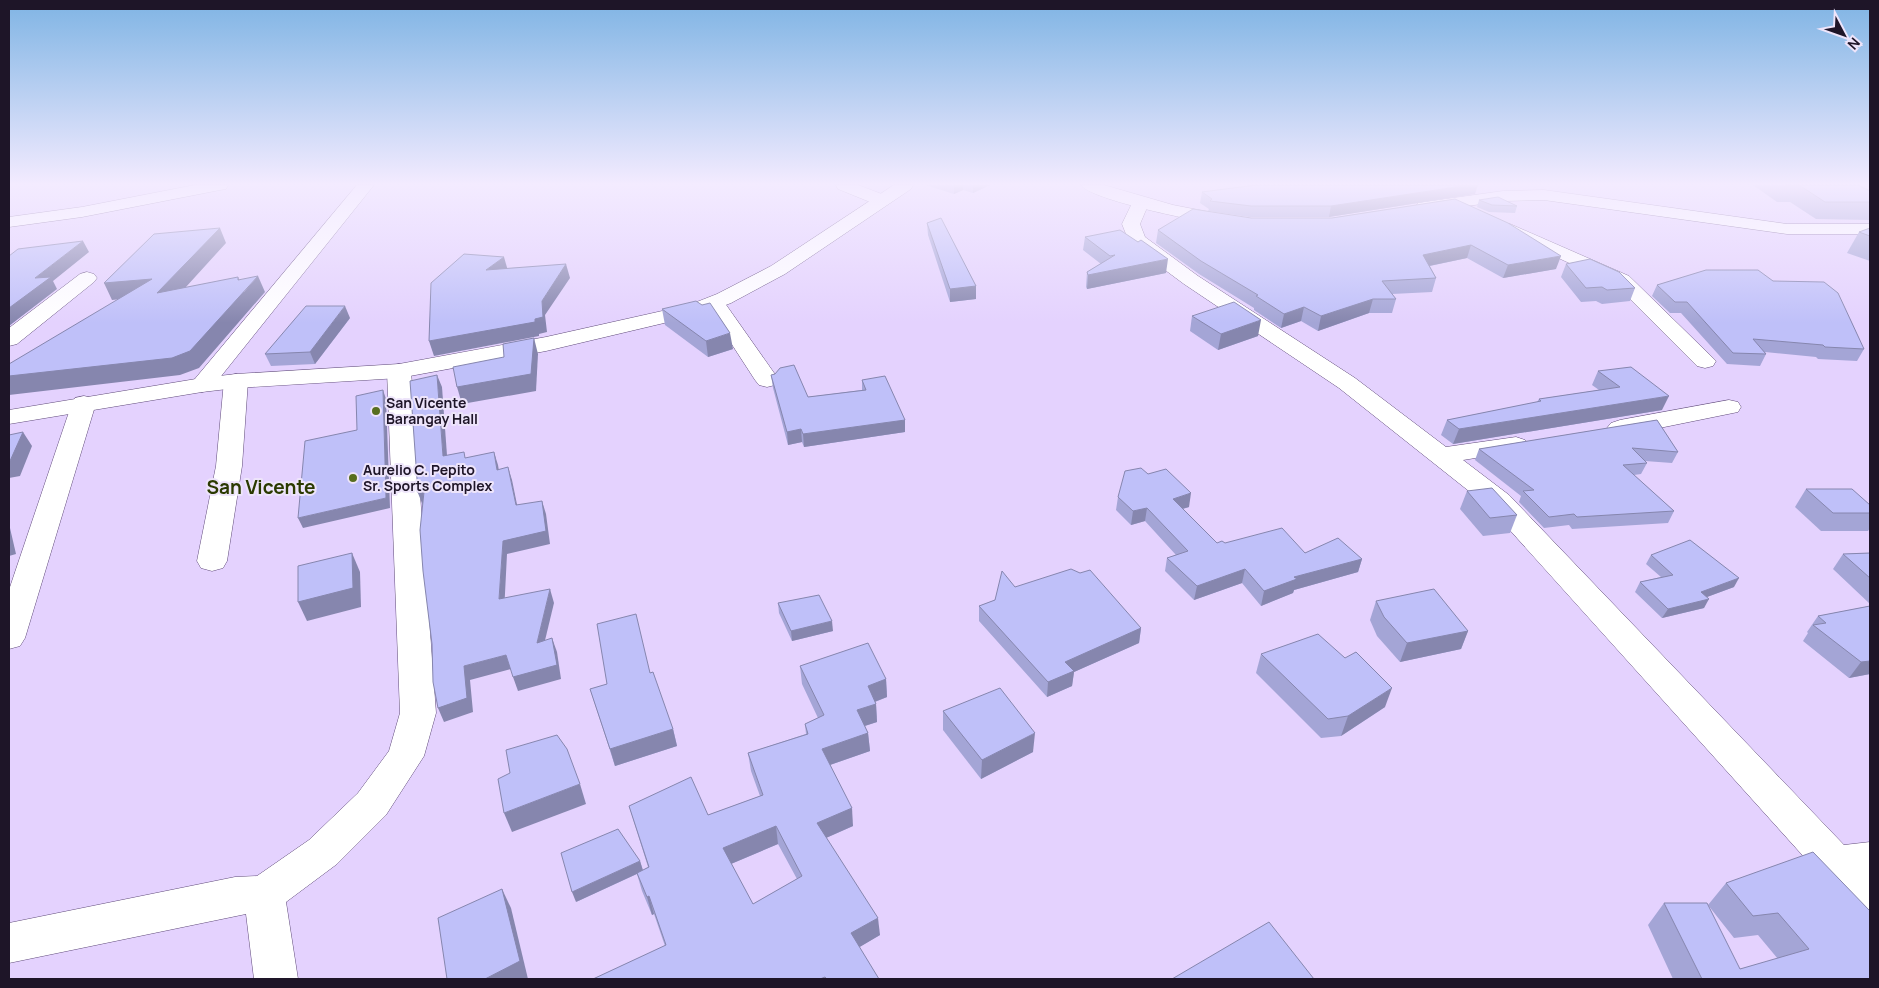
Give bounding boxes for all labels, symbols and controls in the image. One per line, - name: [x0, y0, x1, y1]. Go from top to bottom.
- north arrow: [1819, 10, 1869, 60]
- text: N: [1844, 34, 1865, 54]
- place label: San Vicente Barangay Hall: [386, 393, 478, 428]
- marker: San Vicente Barangay Hall: [370, 405, 382, 417]
- place label: Aurelio C. Pepito Sr. Sports Complex: [363, 460, 493, 495]
- marker: Aurelio C. Pepito Sr. Sports Complex: [347, 472, 359, 484]
- district label: San Vicente: [206, 474, 316, 500]

